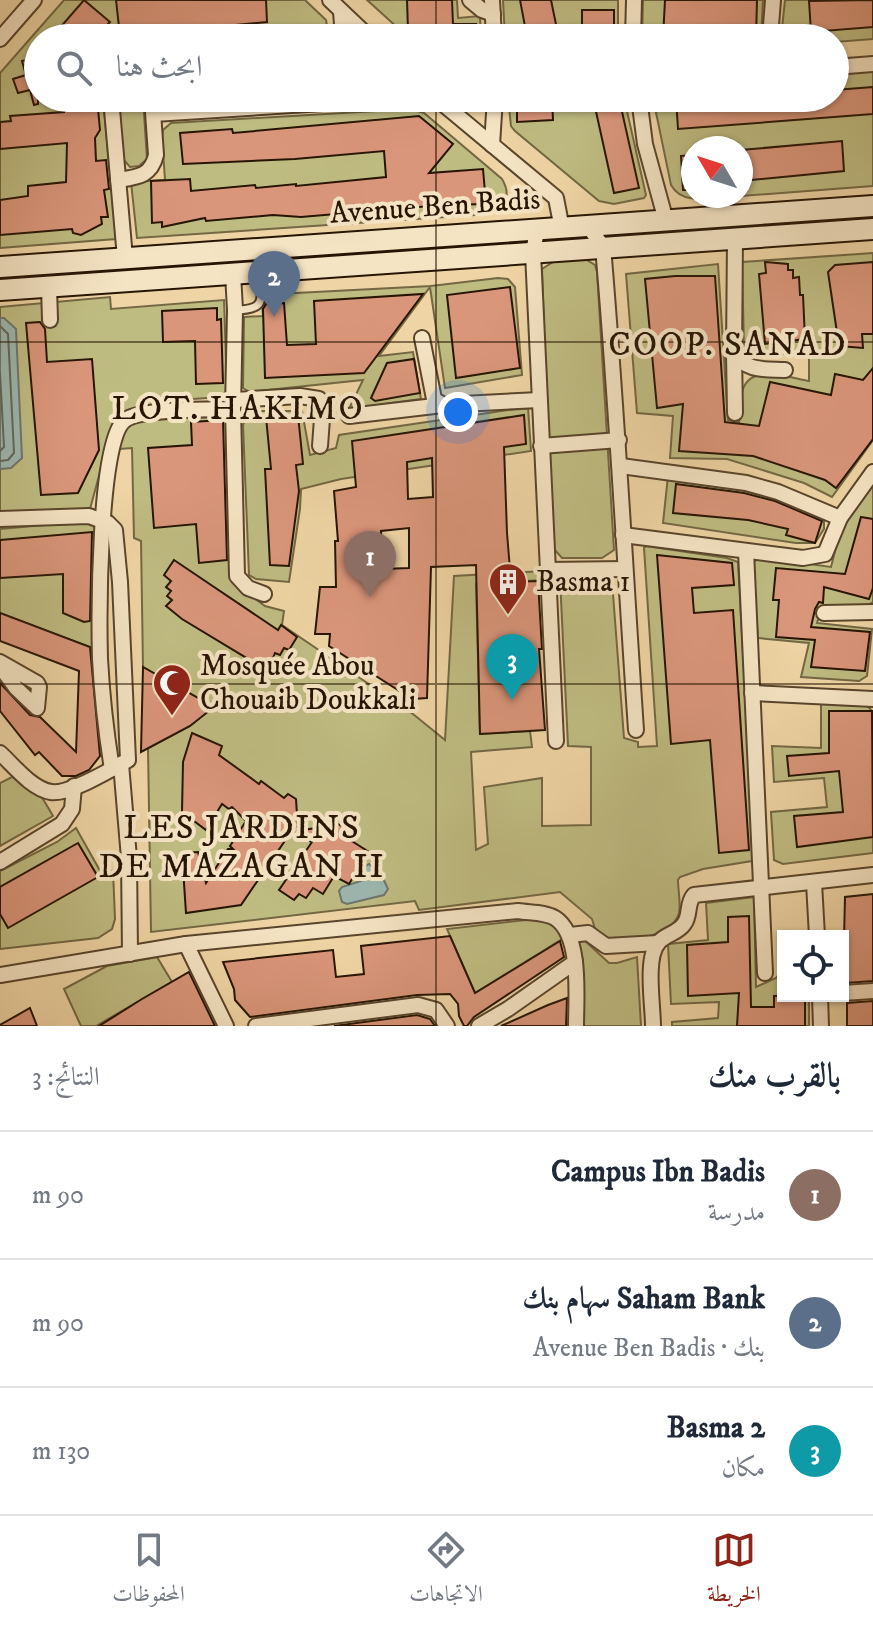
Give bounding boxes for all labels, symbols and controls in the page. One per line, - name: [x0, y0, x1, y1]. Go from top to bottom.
- search box: [24, 24, 849, 112]
- icon: search: [52, 46, 96, 90]
- text: ابحث هنا: [116, 49, 202, 86]
- north arrow: [681, 136, 753, 208]
- street label: Avenue Ben Badis: [329, 181, 541, 233]
- pin: 2: [248, 251, 300, 317]
- district label: COOP. SANAD: [608, 324, 848, 366]
- district label: LOT. HAKIMO: [111, 388, 365, 430]
- your location: [438, 392, 478, 432]
- pin: 1: [344, 531, 396, 597]
- building icon: Basma 1: [487, 561, 529, 616]
- place label: Basma 1: [536, 564, 630, 601]
- pin: 3: [486, 634, 538, 700]
- place label: Mosquée Abou Chouaib Doukkali: [200, 648, 416, 719]
- mosque icon: Mosquée Abou Chouaib Doukkali: [151, 662, 193, 717]
- district label: LES JARDINS DE MAZAGAN II: [99, 807, 385, 888]
- map controls: [777, 930, 849, 1002]
- button: locate: [777, 930, 849, 1002]
- text: بالقرب منك: [708, 1055, 841, 1097]
- text: النتائج: 3: [32, 1061, 100, 1094]
- text: Campus Ibn Badis: [551, 1154, 765, 1191]
- text: 90 m: [32, 1179, 84, 1212]
- text: 1: [810, 1179, 820, 1212]
- text: مدرسة: [708, 1196, 765, 1229]
- text: Saham Bank سهام بنك: [522, 1281, 765, 1318]
- text: 90 m: [32, 1307, 84, 1340]
- text: 2: [809, 1307, 821, 1340]
- text: بنك · Avenue Ben Badis: [533, 1332, 765, 1365]
- text: Basma 2: [667, 1410, 765, 1447]
- text: 130 m: [32, 1435, 90, 1468]
- text: 3: [810, 1435, 820, 1468]
- text: مكان: [721, 1452, 765, 1485]
- tab: المحفوظات: [112, 1528, 185, 1615]
- tab: الاتجاهات: [409, 1528, 483, 1615]
- tab: الخريطة: [707, 1528, 761, 1615]

